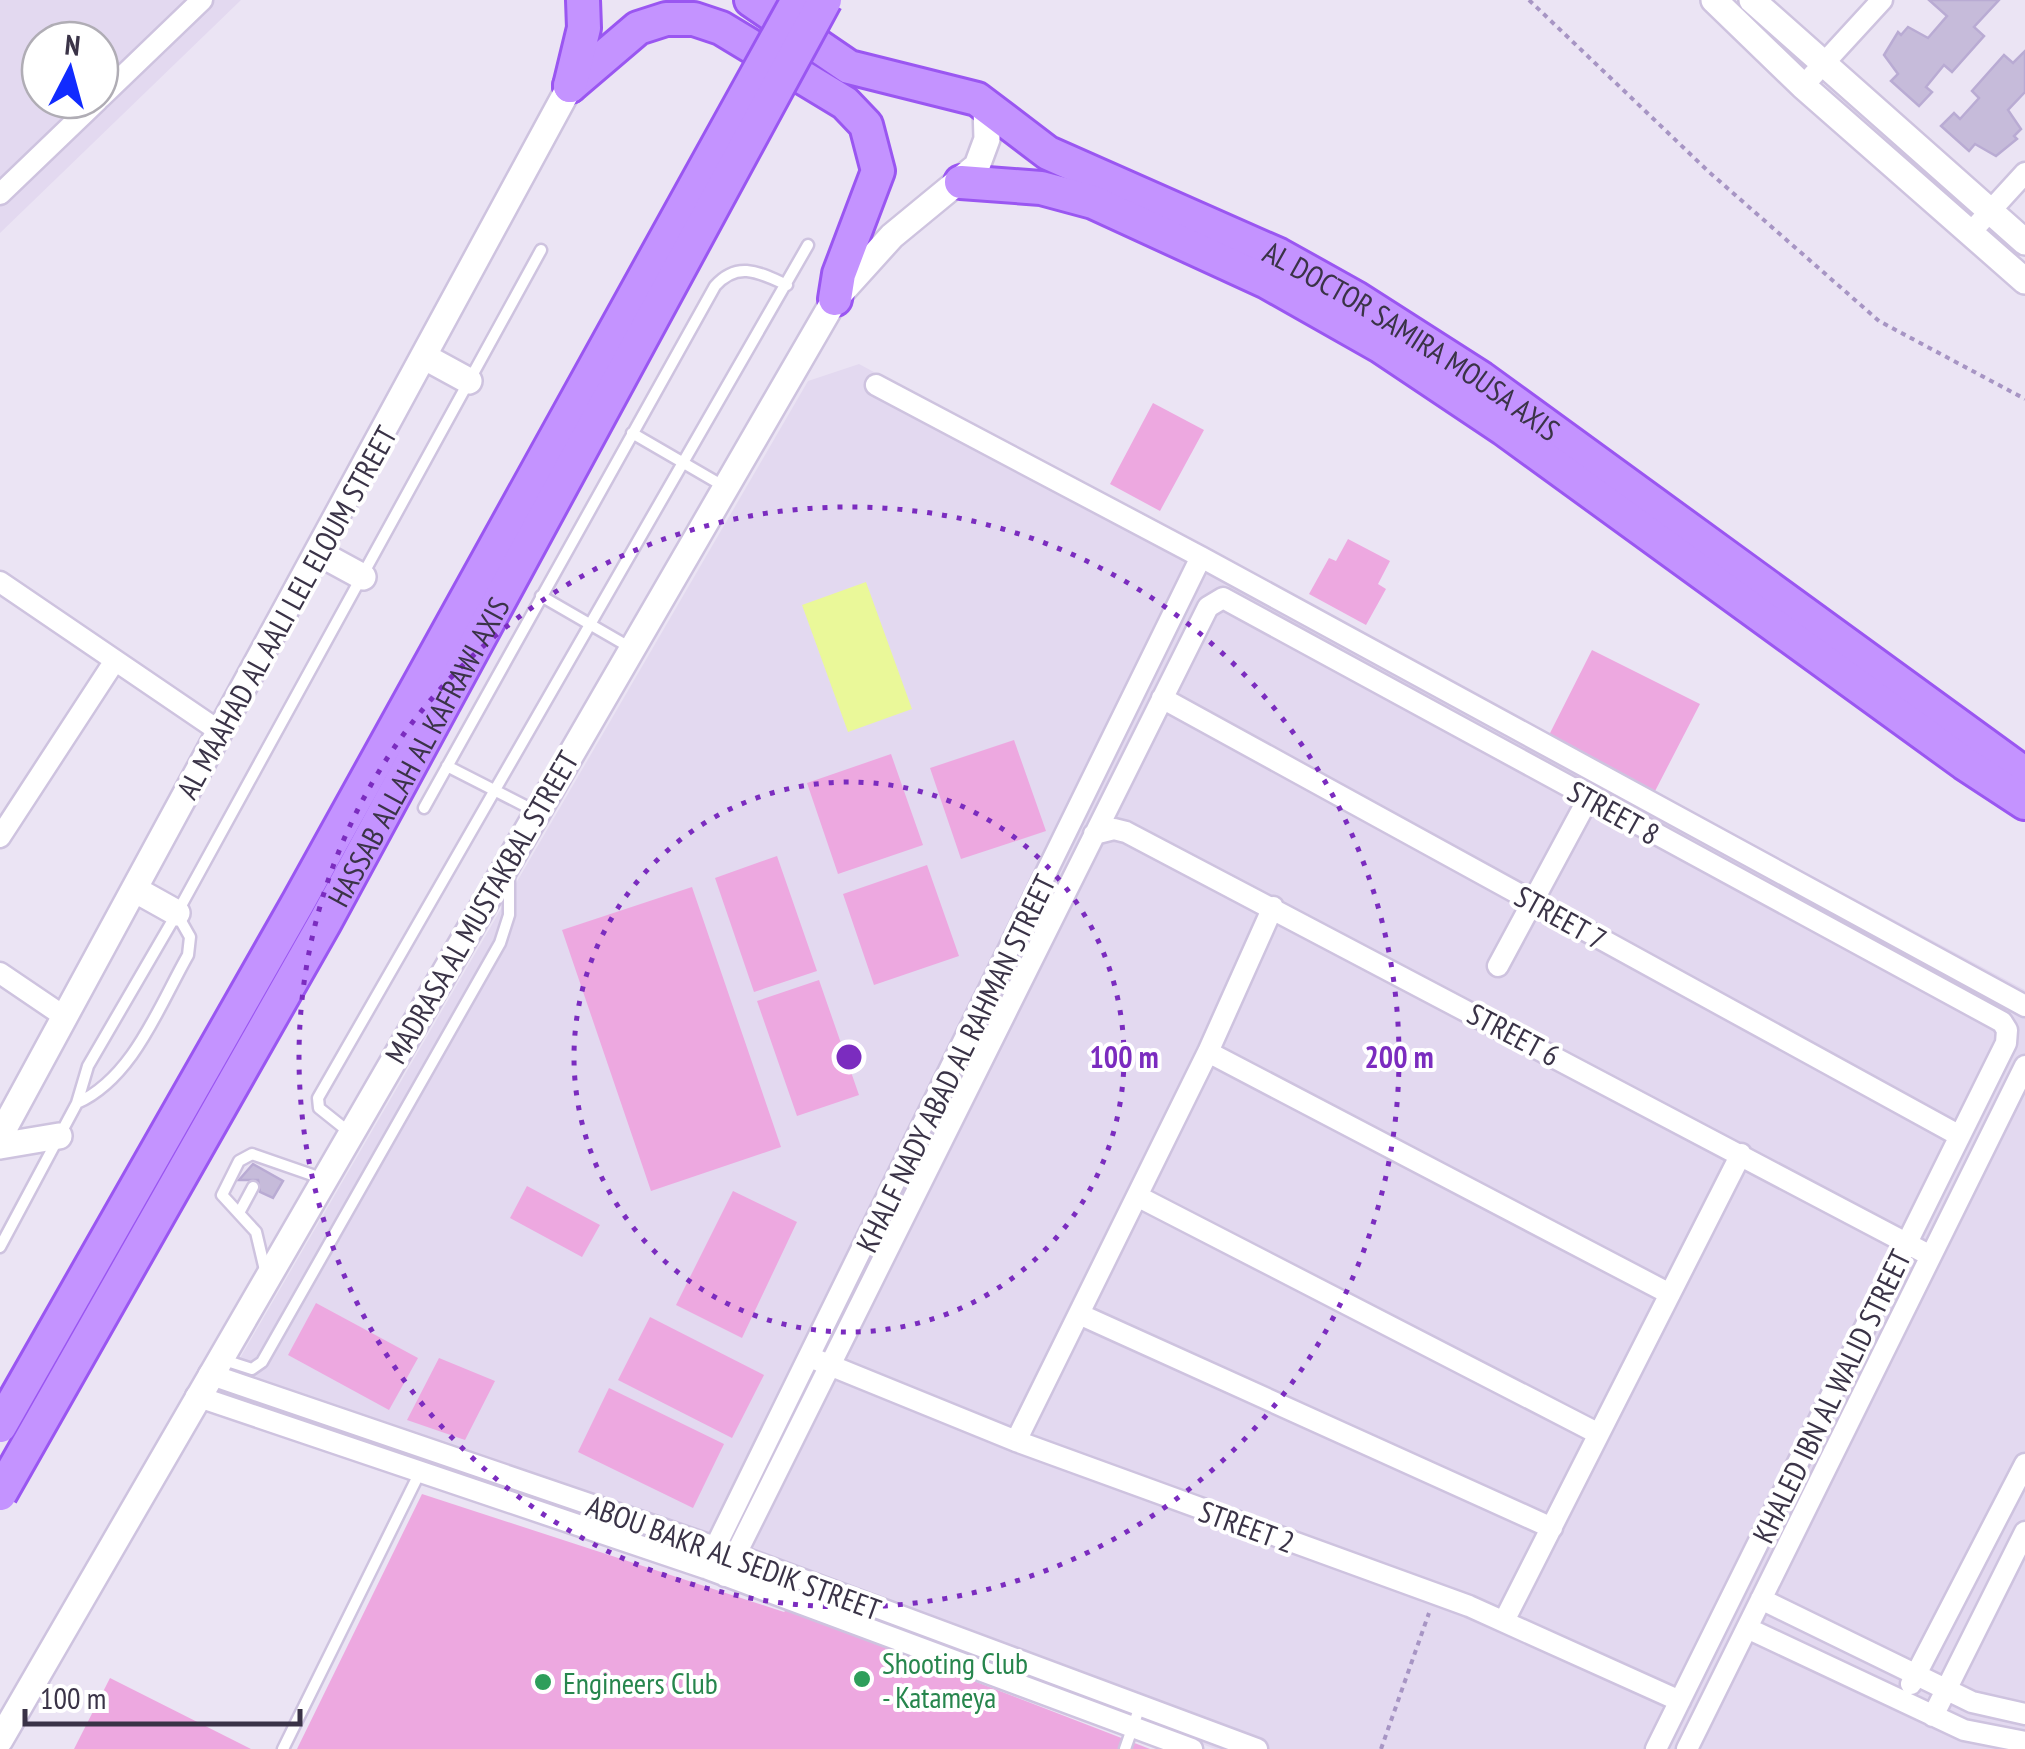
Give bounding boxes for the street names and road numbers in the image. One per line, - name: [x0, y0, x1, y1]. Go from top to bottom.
- street label: AL DOCTOR SAMIRA MOUSA AXIS: [1258, 231, 1568, 449]
- street label: AL MAAHAD AL AALI LEL ELOUM STREET: [167, 419, 405, 805]
- street label: HASSAB ALLAH AL KAFRAWI AXIS: [318, 590, 517, 913]
- street label: MADRASA AL MUSTAKBAL STREET: [375, 744, 587, 1070]
- street label: STREET 8: [1561, 771, 1667, 853]
- street label: KHALF NADY ABAD AL RAHMAN STREET: [846, 868, 1064, 1258]
- street label: STREET 7: [1508, 876, 1614, 958]
- street label: STREET 6: [1461, 994, 1567, 1074]
- street label: KHALED IBN AL WALID STREET: [1743, 1243, 1919, 1549]
- street label: ABOU BAKR AL SEDIK STREET: [581, 1486, 887, 1628]
- street label: STREET 2: [1194, 1491, 1300, 1561]

